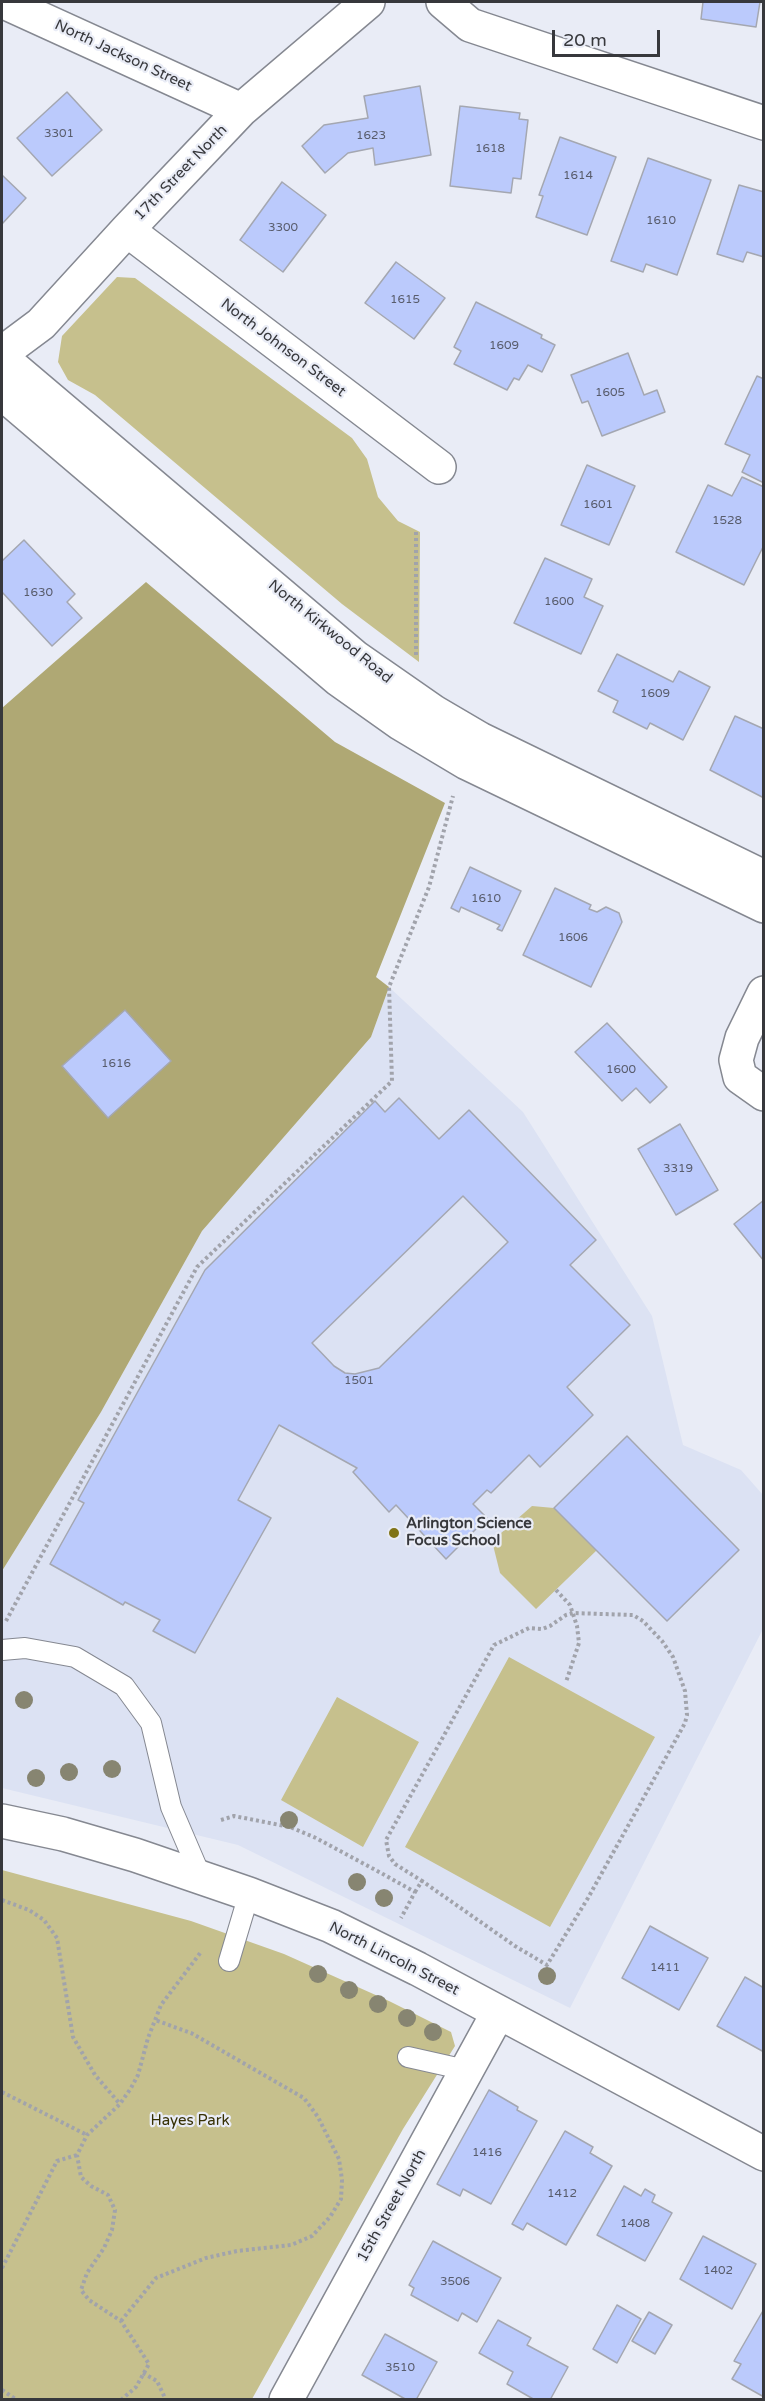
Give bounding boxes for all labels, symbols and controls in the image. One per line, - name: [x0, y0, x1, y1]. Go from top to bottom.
- street label: North Jackson Street: [52, 16, 194, 96]
- scale bar: [555, 18, 663, 56]
- text: 20 m: [563, 29, 607, 51]
- street label: 17th Street North: [131, 121, 231, 225]
- house number: 3301: [44, 127, 74, 141]
- house number: 1623: [356, 129, 386, 143]
- house number: 1618: [475, 142, 505, 156]
- house number: 1614: [563, 169, 593, 183]
- house number: 1610: [646, 214, 676, 228]
- house number: 3300: [268, 221, 298, 235]
- house number: 1615: [390, 293, 420, 307]
- street label: North Johnson Street: [217, 295, 349, 401]
- house number: 1609: [489, 339, 519, 353]
- house number: 1605: [595, 386, 625, 400]
- house number: 1601: [583, 498, 613, 512]
- house number: 1528: [712, 514, 742, 528]
- street label: North Kirkwood Road: [264, 576, 396, 688]
- house number: 1630: [23, 586, 53, 600]
- house number: 1600: [544, 595, 574, 609]
- house number: 1609: [640, 687, 670, 701]
- house number: 1610: [471, 892, 501, 906]
- house number: 1606: [558, 931, 588, 945]
- house number: 1616: [101, 1057, 131, 1071]
- house number: 1600: [606, 1063, 636, 1077]
- house number: 3319: [663, 1162, 693, 1176]
- house number: 1501: [344, 1374, 374, 1388]
- place label: Arlington Science Focus School: [406, 1515, 532, 1550]
- marker: Arlington Science Focus School: [387, 1526, 401, 1540]
- street label: North Lincoln Street: [326, 1918, 462, 2000]
- house number: 1411: [650, 1961, 680, 1975]
- park label: Hayes Park: [150, 2112, 230, 2130]
- house number: 1416: [472, 2146, 502, 2160]
- street label: 15th Street North: [354, 2147, 430, 2265]
- house number: 1412: [547, 2187, 577, 2201]
- house number: 1408: [620, 2217, 650, 2231]
- house number: 1402: [703, 2264, 733, 2278]
- house number: 3506: [440, 2275, 470, 2289]
- house number: 3510: [385, 2361, 415, 2375]

